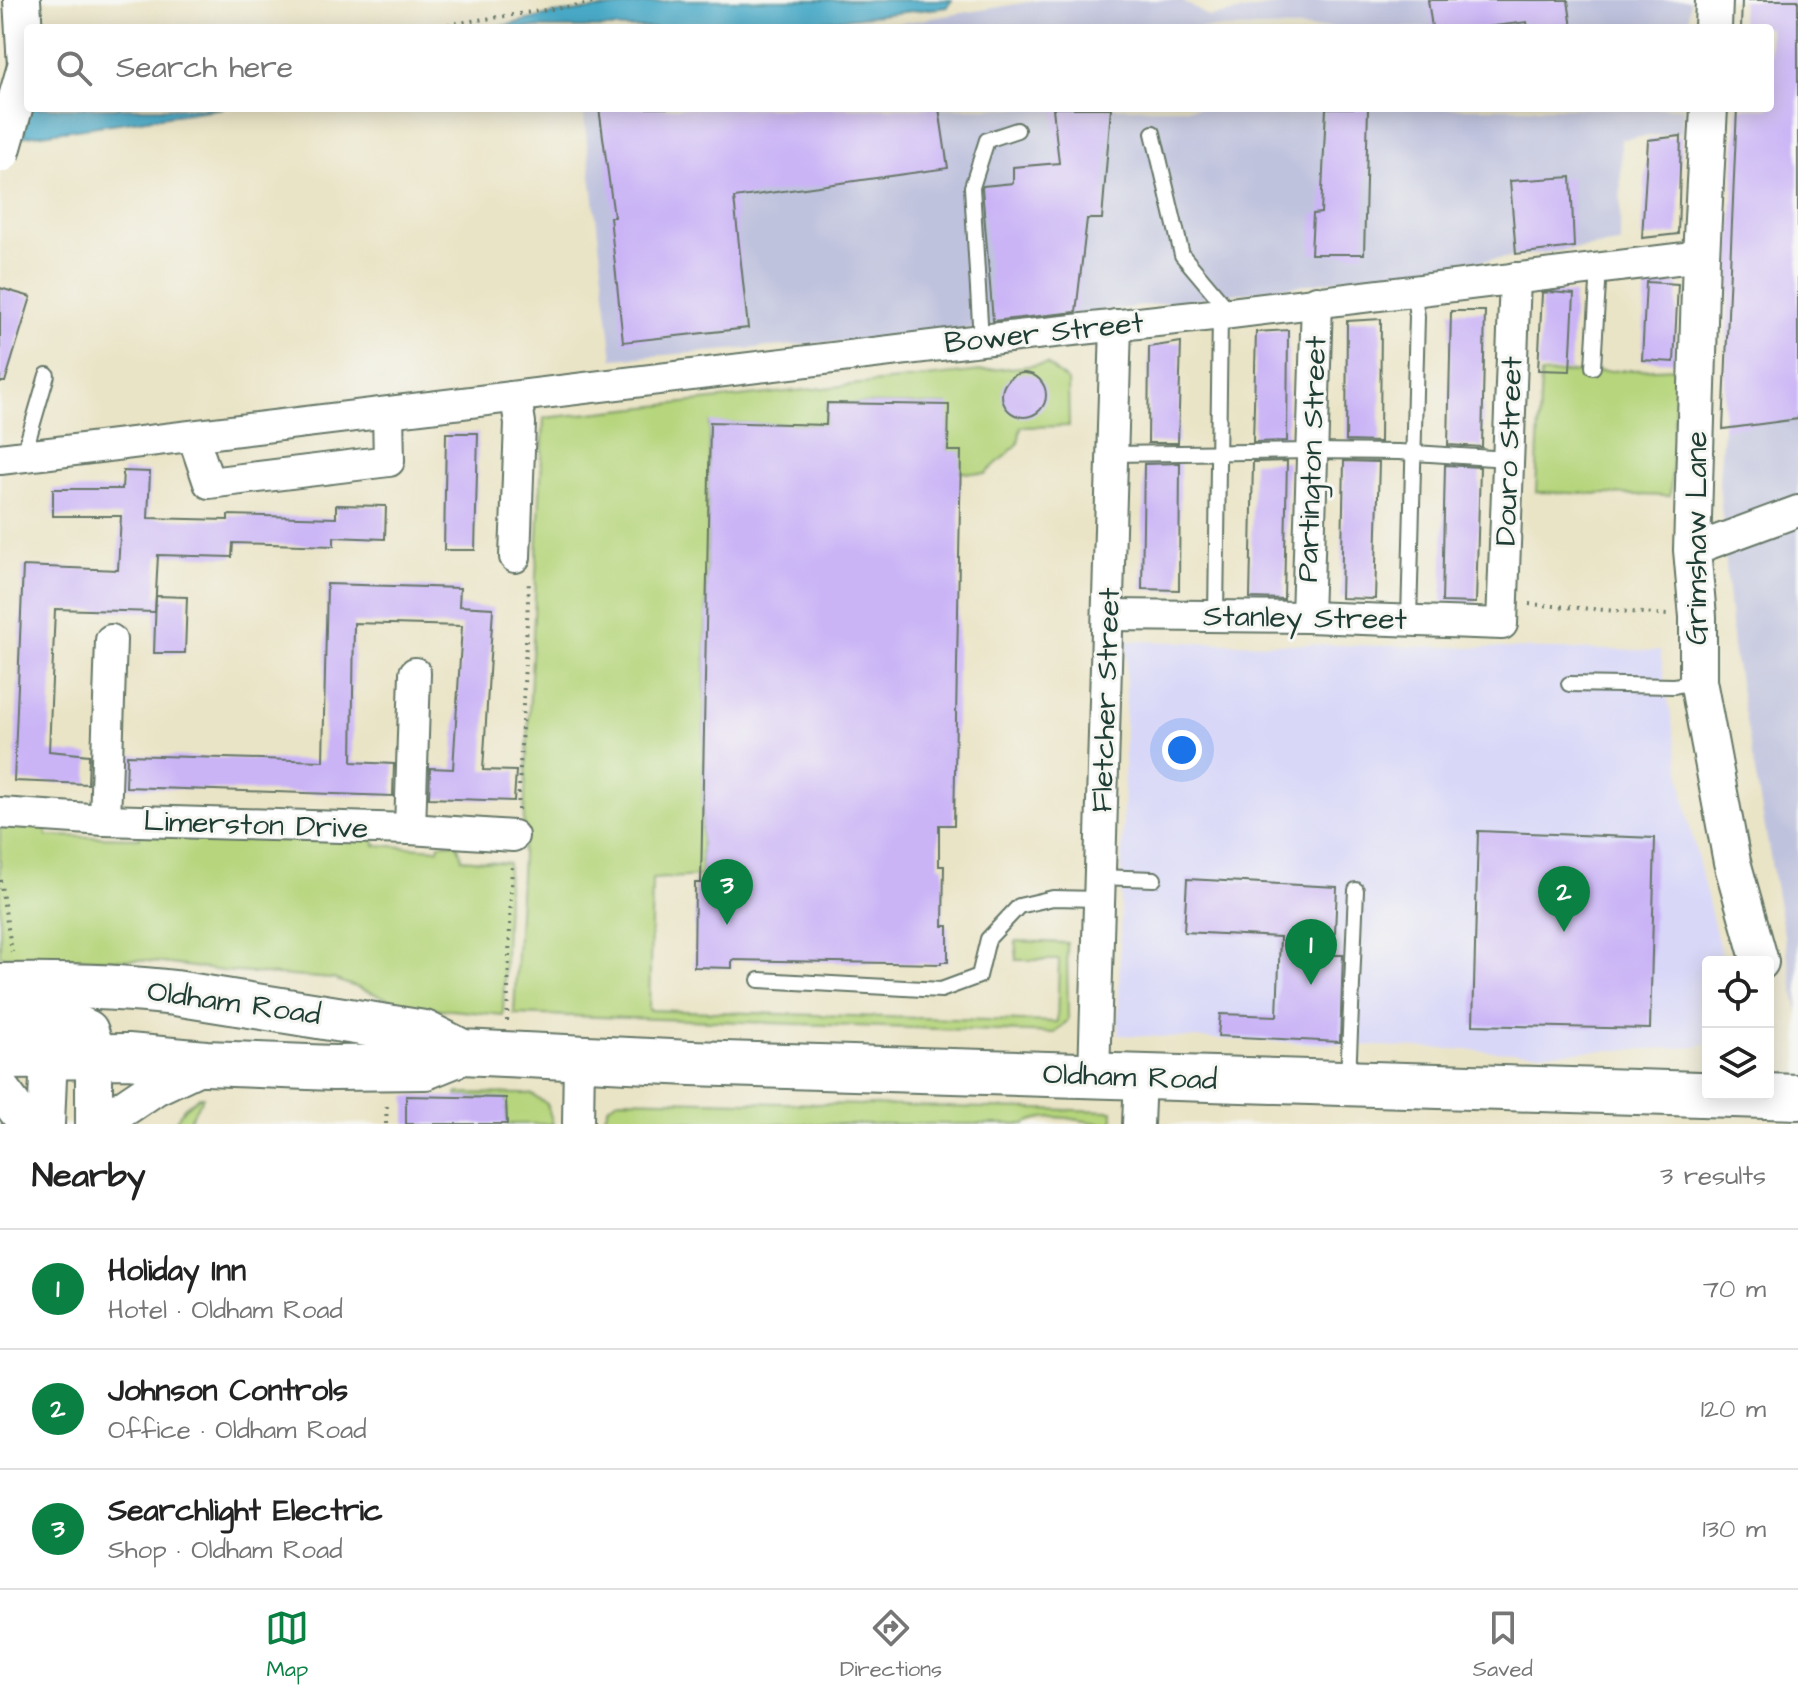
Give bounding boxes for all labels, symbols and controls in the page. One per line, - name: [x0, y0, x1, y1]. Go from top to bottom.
- search box: [24, 24, 1774, 112]
- icon: search: [52, 46, 96, 90]
- text: Search here: [116, 47, 293, 89]
- street label: Bower Street: [942, 302, 1146, 364]
- street label: Partington Street: [1287, 335, 1338, 583]
- street label: Douro Street: [1485, 356, 1533, 546]
- street label: Grimshaw Lane: [1676, 431, 1718, 645]
- street label: Fletcher Street: [1081, 587, 1131, 813]
- street label: Stanley Street: [1203, 595, 1407, 642]
- your location: [1162, 730, 1202, 770]
- street label: Limerston Drive: [143, 800, 369, 850]
- pin: 3: [701, 859, 753, 925]
- pin: 2: [1538, 866, 1590, 932]
- pin: 1: [1285, 919, 1337, 985]
- map controls: [1702, 956, 1774, 1100]
- button: locate: [1702, 956, 1774, 1028]
- street label: Oldham Road: [145, 970, 323, 1036]
- button: layers: [1702, 1028, 1774, 1100]
- street label: Oldham Road: [1042, 1053, 1218, 1101]
- text: Nearby: [32, 1152, 146, 1200]
- text: 3 results: [1660, 1158, 1766, 1194]
- text: Holiday Inn: [108, 1250, 246, 1292]
- text: 1: [56, 1271, 60, 1307]
- text: 70 m: [1703, 1271, 1766, 1307]
- text: Hotel · Oldham Road: [108, 1292, 343, 1328]
- text: Johnson Controls: [108, 1370, 348, 1412]
- text: 2: [51, 1391, 65, 1427]
- text: 120 m: [1701, 1391, 1766, 1427]
- text: Office · Oldham Road: [108, 1412, 367, 1448]
- text: Searchlight Electric: [108, 1490, 383, 1532]
- text: 3: [51, 1511, 65, 1547]
- text: 130 m: [1702, 1511, 1766, 1547]
- text: Shop · Oldham Road: [108, 1532, 342, 1568]
- tab: Map: [265, 1606, 309, 1685]
- tab: Directions: [840, 1606, 942, 1685]
- tab: Saved: [1473, 1606, 1533, 1685]

